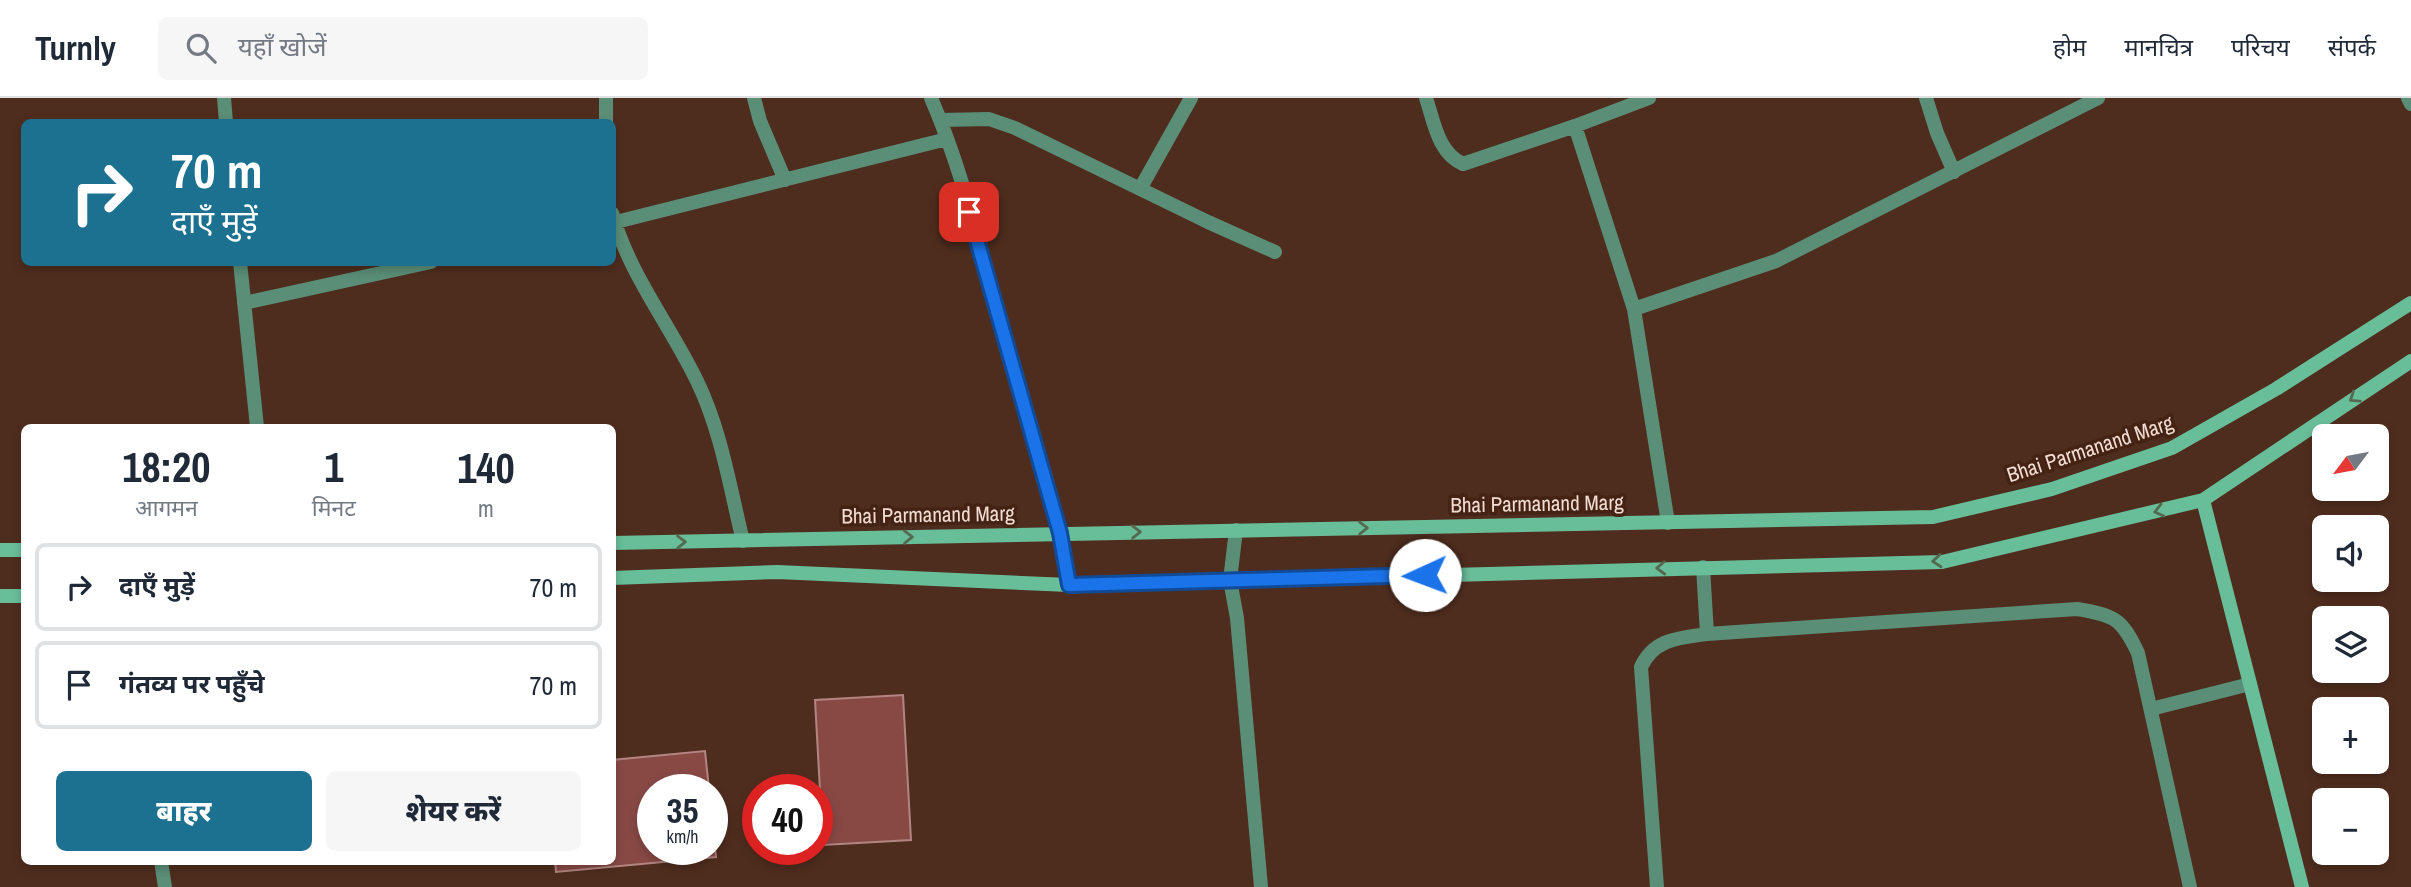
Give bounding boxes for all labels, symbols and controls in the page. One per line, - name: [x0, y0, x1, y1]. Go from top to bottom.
- search box: [158, 17, 648, 80]
- text: Turnly: [35, 26, 116, 70]
- icon: search: [182, 29, 220, 67]
- text: यहाँ खोजें: [238, 29, 327, 64]
- text: होम: [2053, 31, 2086, 63]
- text: मानचित्र: [2124, 31, 2193, 63]
- text: परिचय: [2231, 31, 2290, 63]
- text: संपर्क: [2328, 31, 2376, 63]
- text: 70 m: [171, 137, 263, 203]
- icon: right: [56, 147, 147, 238]
- pin: [939, 182, 999, 242]
- icon: arrive: [950, 193, 988, 231]
- text: दाएँ मुड़ें: [171, 200, 258, 243]
- one-way arrow: [2349, 390, 2362, 403]
- street label: Bhai Parmanand Marg: [2003, 408, 2177, 489]
- north arrow: [2312, 424, 2389, 500]
- map controls: [2312, 424, 2389, 865]
- text: 18:20: [122, 439, 210, 495]
- text: 1: [324, 439, 343, 495]
- text: 140: [457, 440, 515, 496]
- street label: Bhai Parmanand Marg: [1450, 487, 1624, 520]
- text: आगमन: [135, 492, 198, 523]
- text: मिनट: [312, 492, 356, 523]
- text: m: [478, 493, 494, 524]
- street label: Bhai Parmanand Marg: [841, 498, 1015, 531]
- one-way arrow: [2153, 502, 2165, 517]
- button: sound: [2312, 515, 2389, 592]
- one-way arrow: [1358, 520, 1369, 536]
- one-way arrow: [1131, 524, 1141, 540]
- one-way arrow: [903, 529, 914, 544]
- one-way arrow: [676, 534, 686, 550]
- position arrow: [1388, 538, 1462, 612]
- one-way arrow: [1931, 553, 1942, 568]
- one-way arrow: [1655, 561, 1666, 576]
- icon: right: [60, 568, 98, 606]
- text: दाएँ मुड़ें: [119, 568, 195, 603]
- text: 70 m: [530, 570, 577, 605]
- button: layers: [2312, 606, 2389, 683]
- icon: arrive: [60, 666, 98, 704]
- text: गंतव्य पर पहुँचे: [119, 666, 265, 701]
- text: 70 m: [530, 668, 577, 703]
- button: +: [2312, 697, 2389, 774]
- button: बाहर: [56, 771, 312, 851]
- button: शेयर करें: [326, 771, 581, 851]
- speed limit sign: 40: [742, 774, 833, 865]
- text: 35: [667, 787, 698, 834]
- button: −: [2312, 788, 2389, 865]
- text: km/h: [667, 824, 699, 849]

